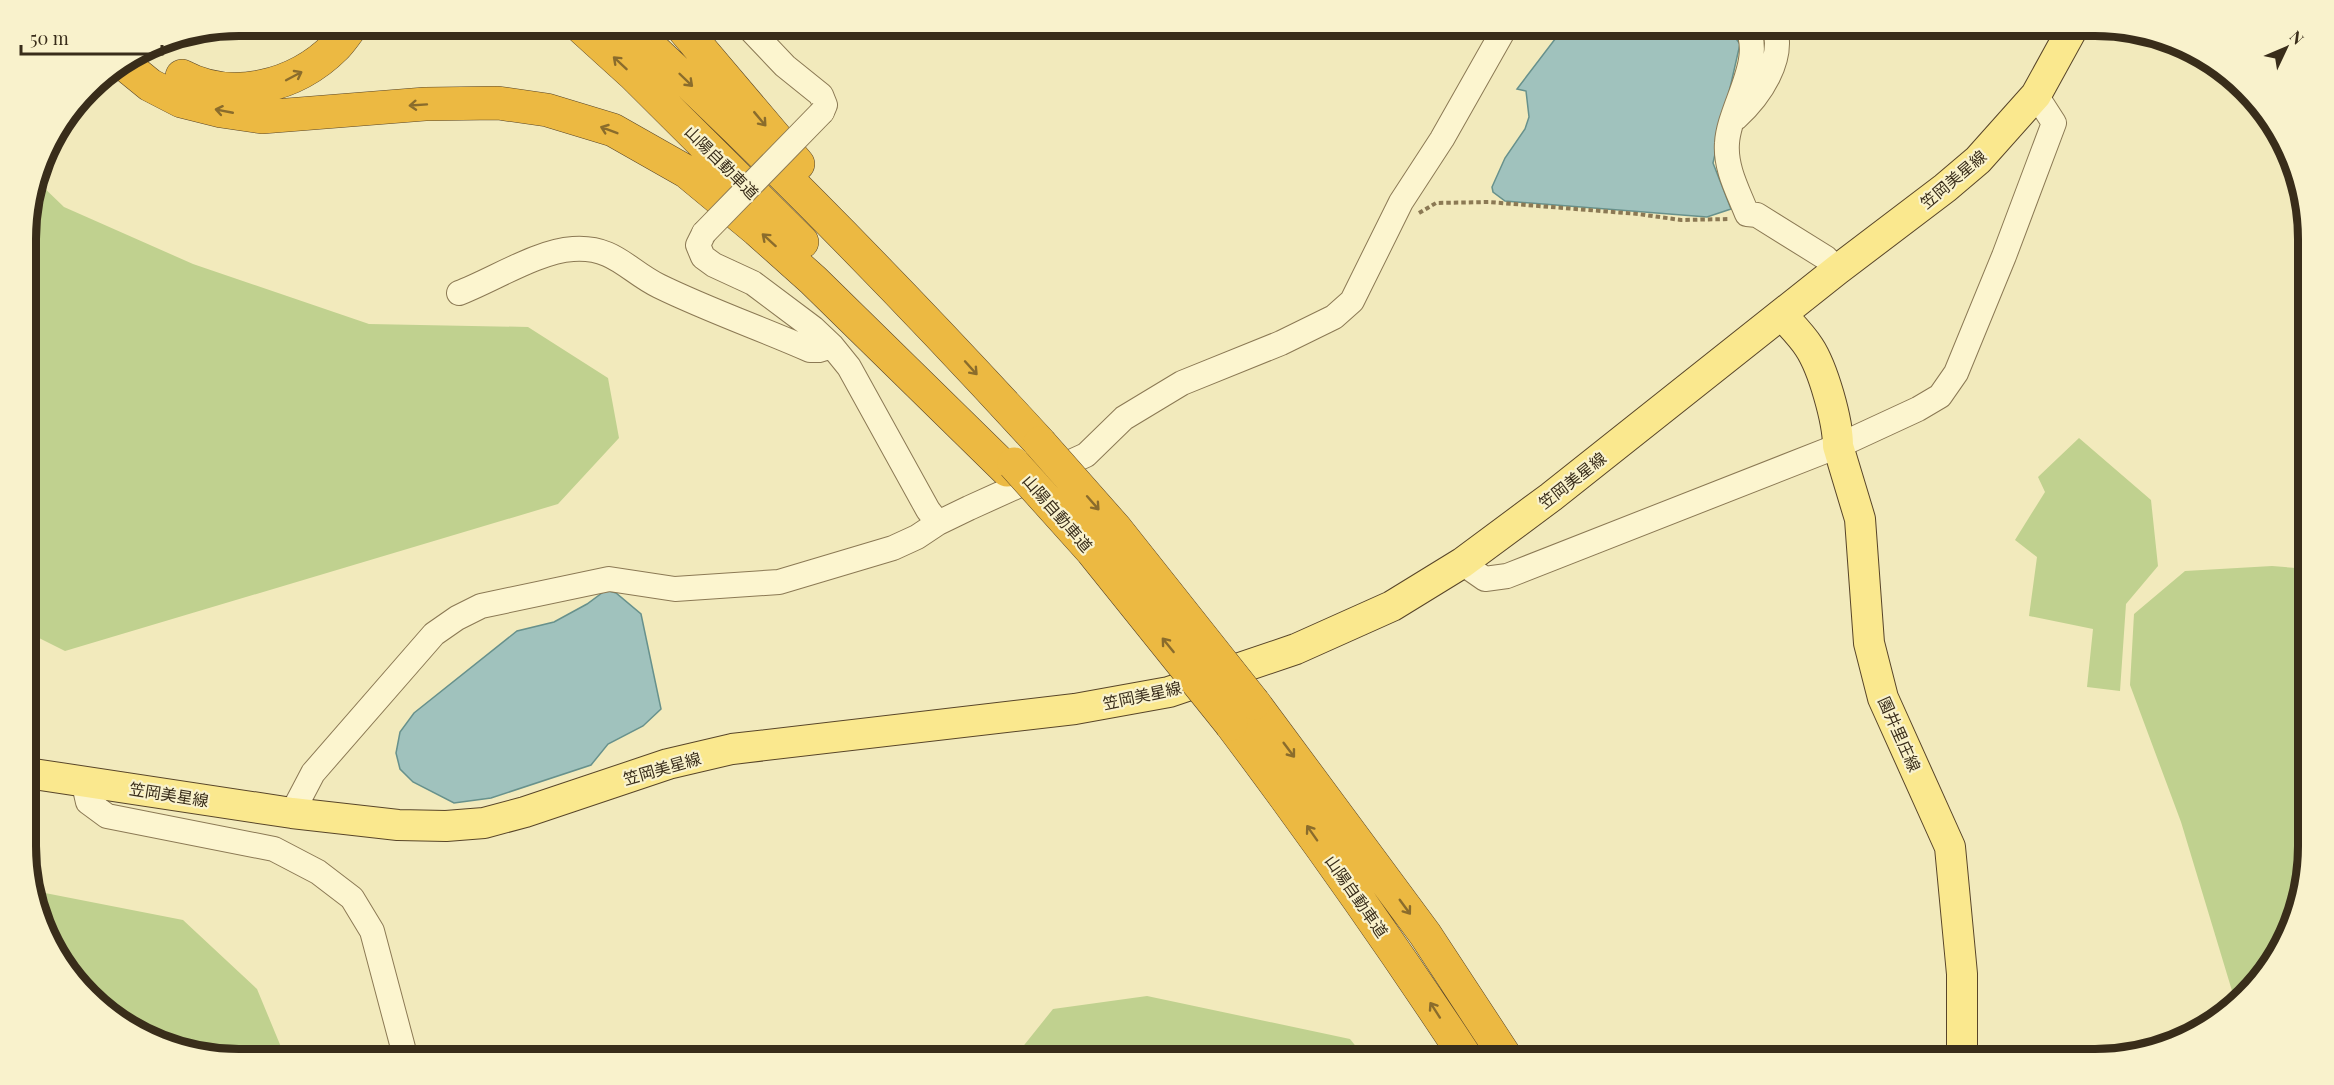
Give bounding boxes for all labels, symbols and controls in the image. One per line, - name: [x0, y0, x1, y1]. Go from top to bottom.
- scale bar: [21, 18, 162, 56]
- north arrow: [2256, 18, 2316, 78]
- text: 50 m: [30, 26, 69, 50]
- text: N: [2286, 26, 2309, 49]
- one-way arrow: [613, 56, 628, 70]
- one-way arrow: [285, 70, 302, 82]
- one-way arrow: [678, 73, 693, 88]
- one-way arrow: [408, 100, 428, 111]
- one-way arrow: [215, 105, 234, 116]
- one-way arrow: [753, 111, 766, 127]
- street label: 山陽自動車道: [681, 121, 763, 203]
- one-way arrow: [600, 124, 619, 135]
- street label: 笠岡美星線: [1916, 145, 1990, 213]
- one-way arrow: [761, 233, 776, 247]
- one-way arrow: [964, 360, 978, 375]
- street label: 笠岡美星線: [1534, 447, 1610, 513]
- street label: 山陽自動車道: [1019, 470, 1097, 556]
- one-way arrow: [1086, 495, 1100, 510]
- one-way arrow: [1161, 638, 1174, 654]
- street label: 笠岡美星線: [1101, 676, 1183, 714]
- street label: 園井里庄線: [1874, 693, 1926, 775]
- one-way arrow: [1283, 741, 1296, 757]
- street label: 笠岡美星線: [621, 747, 703, 789]
- street label: 笠岡美星線: [128, 777, 210, 811]
- one-way arrow: [1306, 825, 1318, 841]
- street label: 山陽自動車道: [1321, 851, 1393, 941]
- one-way arrow: [1399, 898, 1411, 914]
- one-way arrow: [1428, 1002, 1441, 1019]

